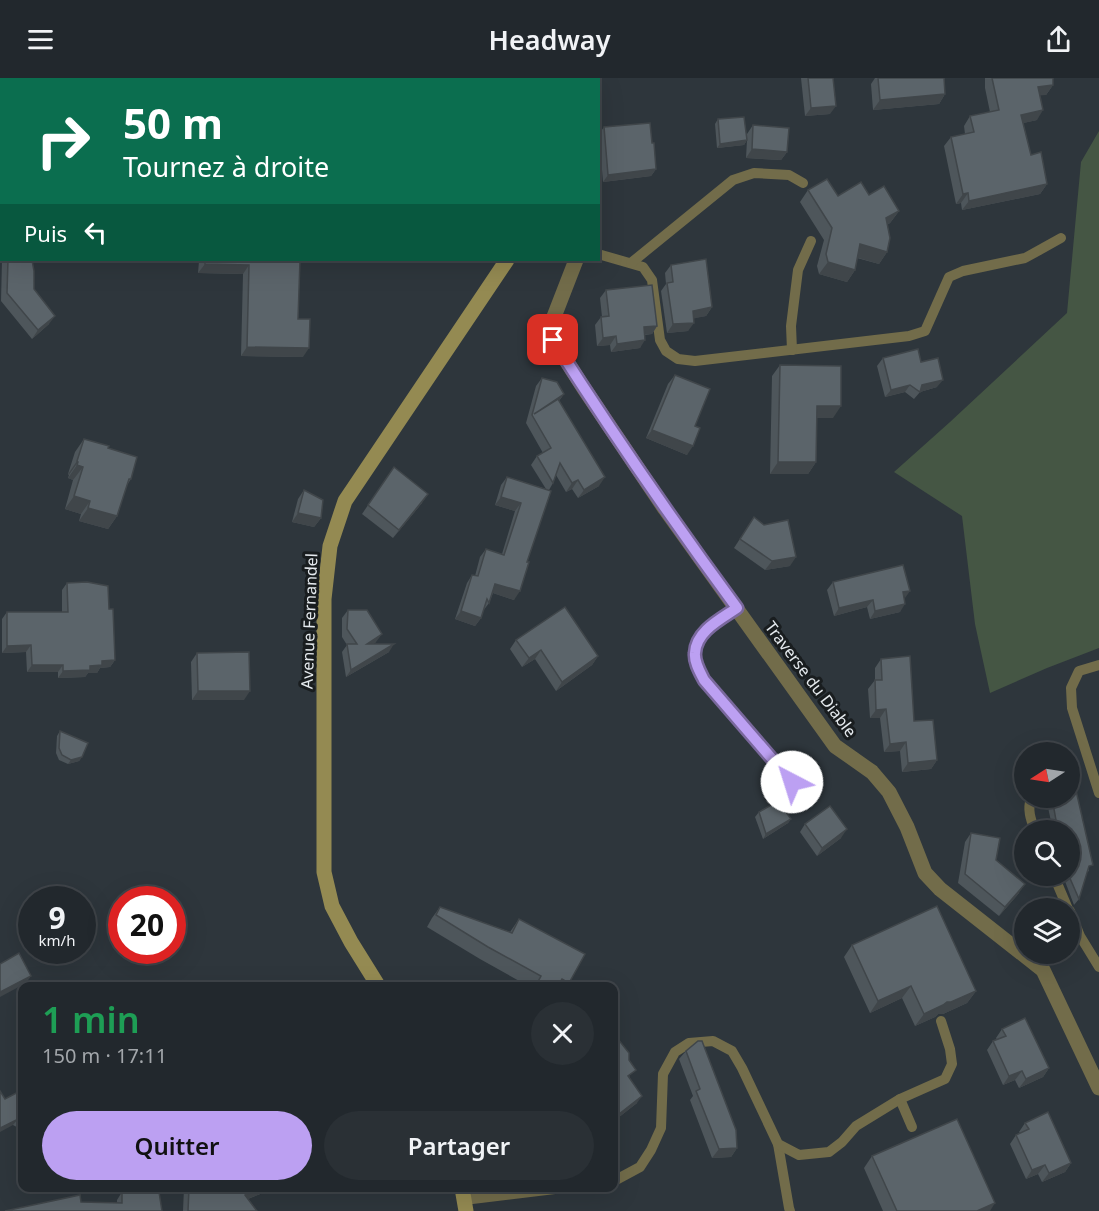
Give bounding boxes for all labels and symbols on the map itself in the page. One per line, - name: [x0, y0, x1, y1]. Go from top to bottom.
- pin: [527, 314, 578, 365]
- street label: Avenue Fernandel: [296, 553, 322, 689]
- street label: Traverse du Diable: [760, 617, 862, 741]
- north arrow: [1014, 742, 1080, 808]
- position arrow: [760, 750, 824, 814]
- speed limit sign: 20: [108, 886, 186, 964]

